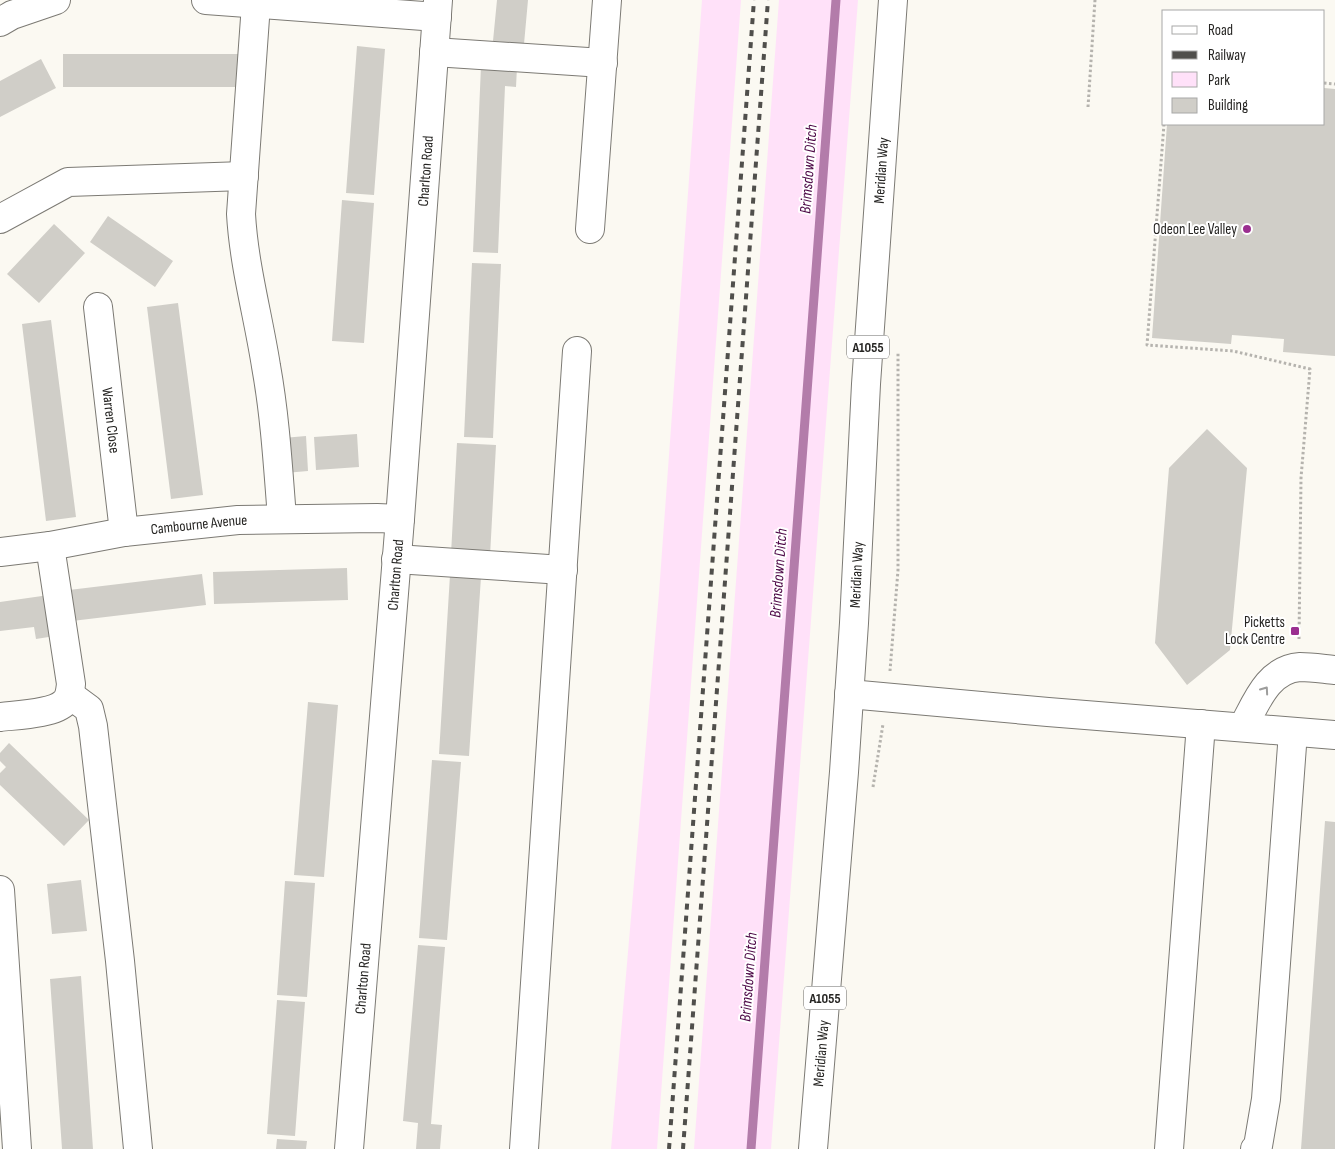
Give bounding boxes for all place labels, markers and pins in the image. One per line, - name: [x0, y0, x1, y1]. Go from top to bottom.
- place label: Odeon Lee Valley: [1153, 220, 1237, 239]
- marker: Odeon Lee Valley: [1241, 223, 1253, 235]
- place label: Picketts Lock Centre: [1225, 613, 1285, 649]
- marker: Picketts Lock Centre: [1289, 625, 1301, 637]

